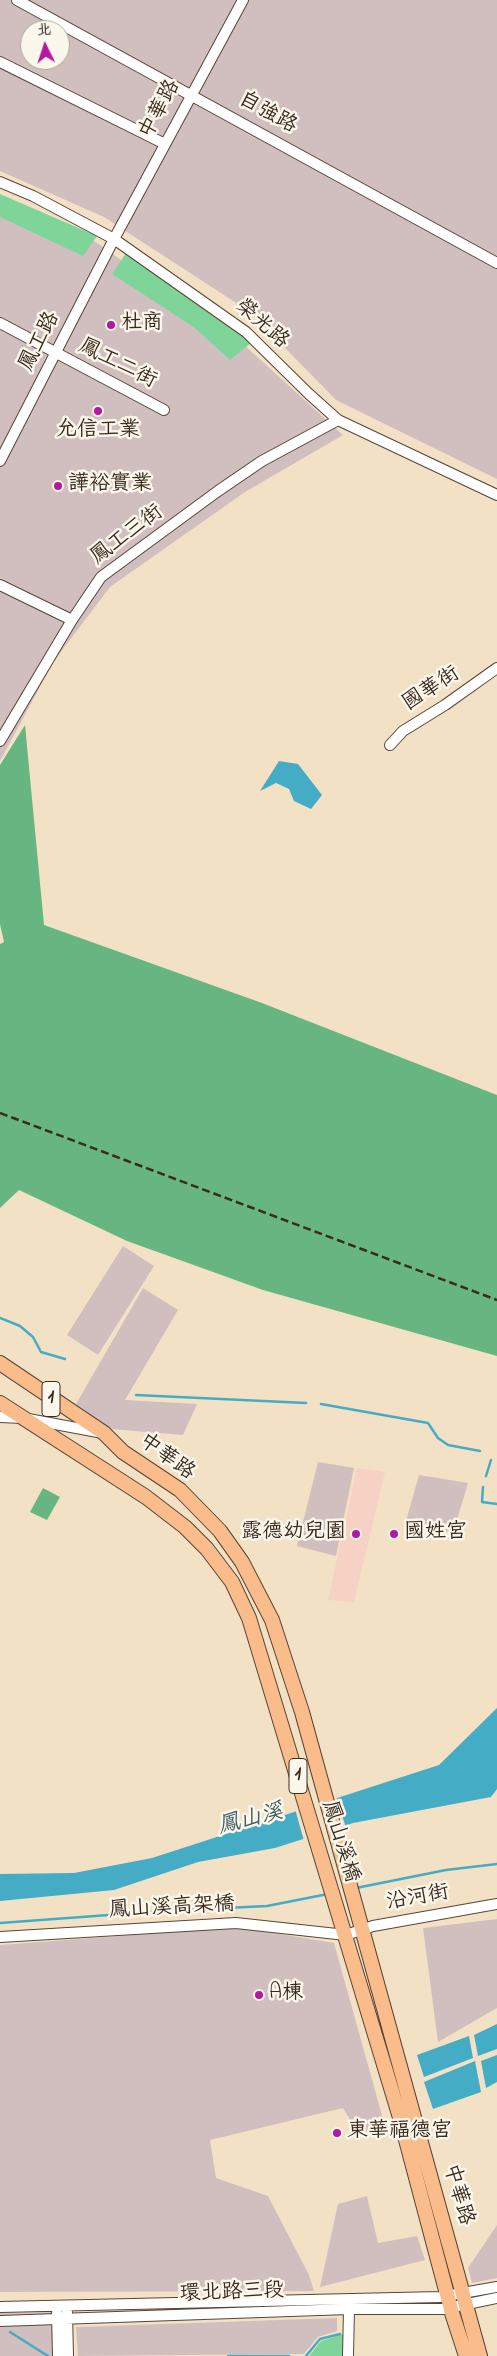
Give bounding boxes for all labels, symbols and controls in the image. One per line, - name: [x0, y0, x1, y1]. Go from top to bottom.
- north arrow: [20, 20, 70, 70]
- text: 北: [36, 20, 52, 41]
- street label: 中華路: [135, 76, 187, 144]
- street label: 自強路: [233, 88, 301, 140]
- street label: 榮光路: [229, 295, 293, 355]
- street label: 鳳工路: [15, 308, 67, 376]
- place label: 杜商: [121, 312, 163, 338]
- marker: 杜商: [105, 319, 117, 331]
- street label: 鳳工二街: [74, 335, 160, 395]
- marker: 允信工業: [92, 405, 104, 417]
- place label: 允信工業: [56, 419, 140, 445]
- place label: 譁裕實業: [68, 473, 152, 499]
- marker: 譁裕實業: [52, 480, 64, 492]
- street label: 鳳工三街: [87, 501, 169, 571]
- street label: 國華街: [399, 662, 465, 718]
- road number: 1: [42, 1382, 60, 1416]
- street label: 中華路: [133, 1429, 199, 1487]
- place label: 露德幼兒園: [241, 1521, 346, 1547]
- place label: 國姓宫: [404, 1521, 467, 1547]
- marker: 露德幼兒園: [350, 1528, 362, 1540]
- marker: 國姓宫: [388, 1528, 400, 1540]
- road number: 1: [289, 1758, 307, 1794]
- street label: 鳳山溪橋: [315, 1798, 363, 1886]
- water label: 鳳山溪: [216, 1800, 286, 1842]
- street label: 沿河街: [385, 1881, 451, 1917]
- street label: 鳳山溪高架橋: [108, 1893, 236, 1925]
- place label: A棟: [269, 1982, 303, 2008]
- marker: A棟: [253, 1989, 265, 2001]
- place label: 東華福德宮: [347, 2120, 452, 2146]
- marker: 東華福德宮: [331, 2127, 343, 2139]
- street label: 中華路: [436, 2161, 478, 2229]
- street label: 環北路三段: [179, 2280, 285, 2308]

